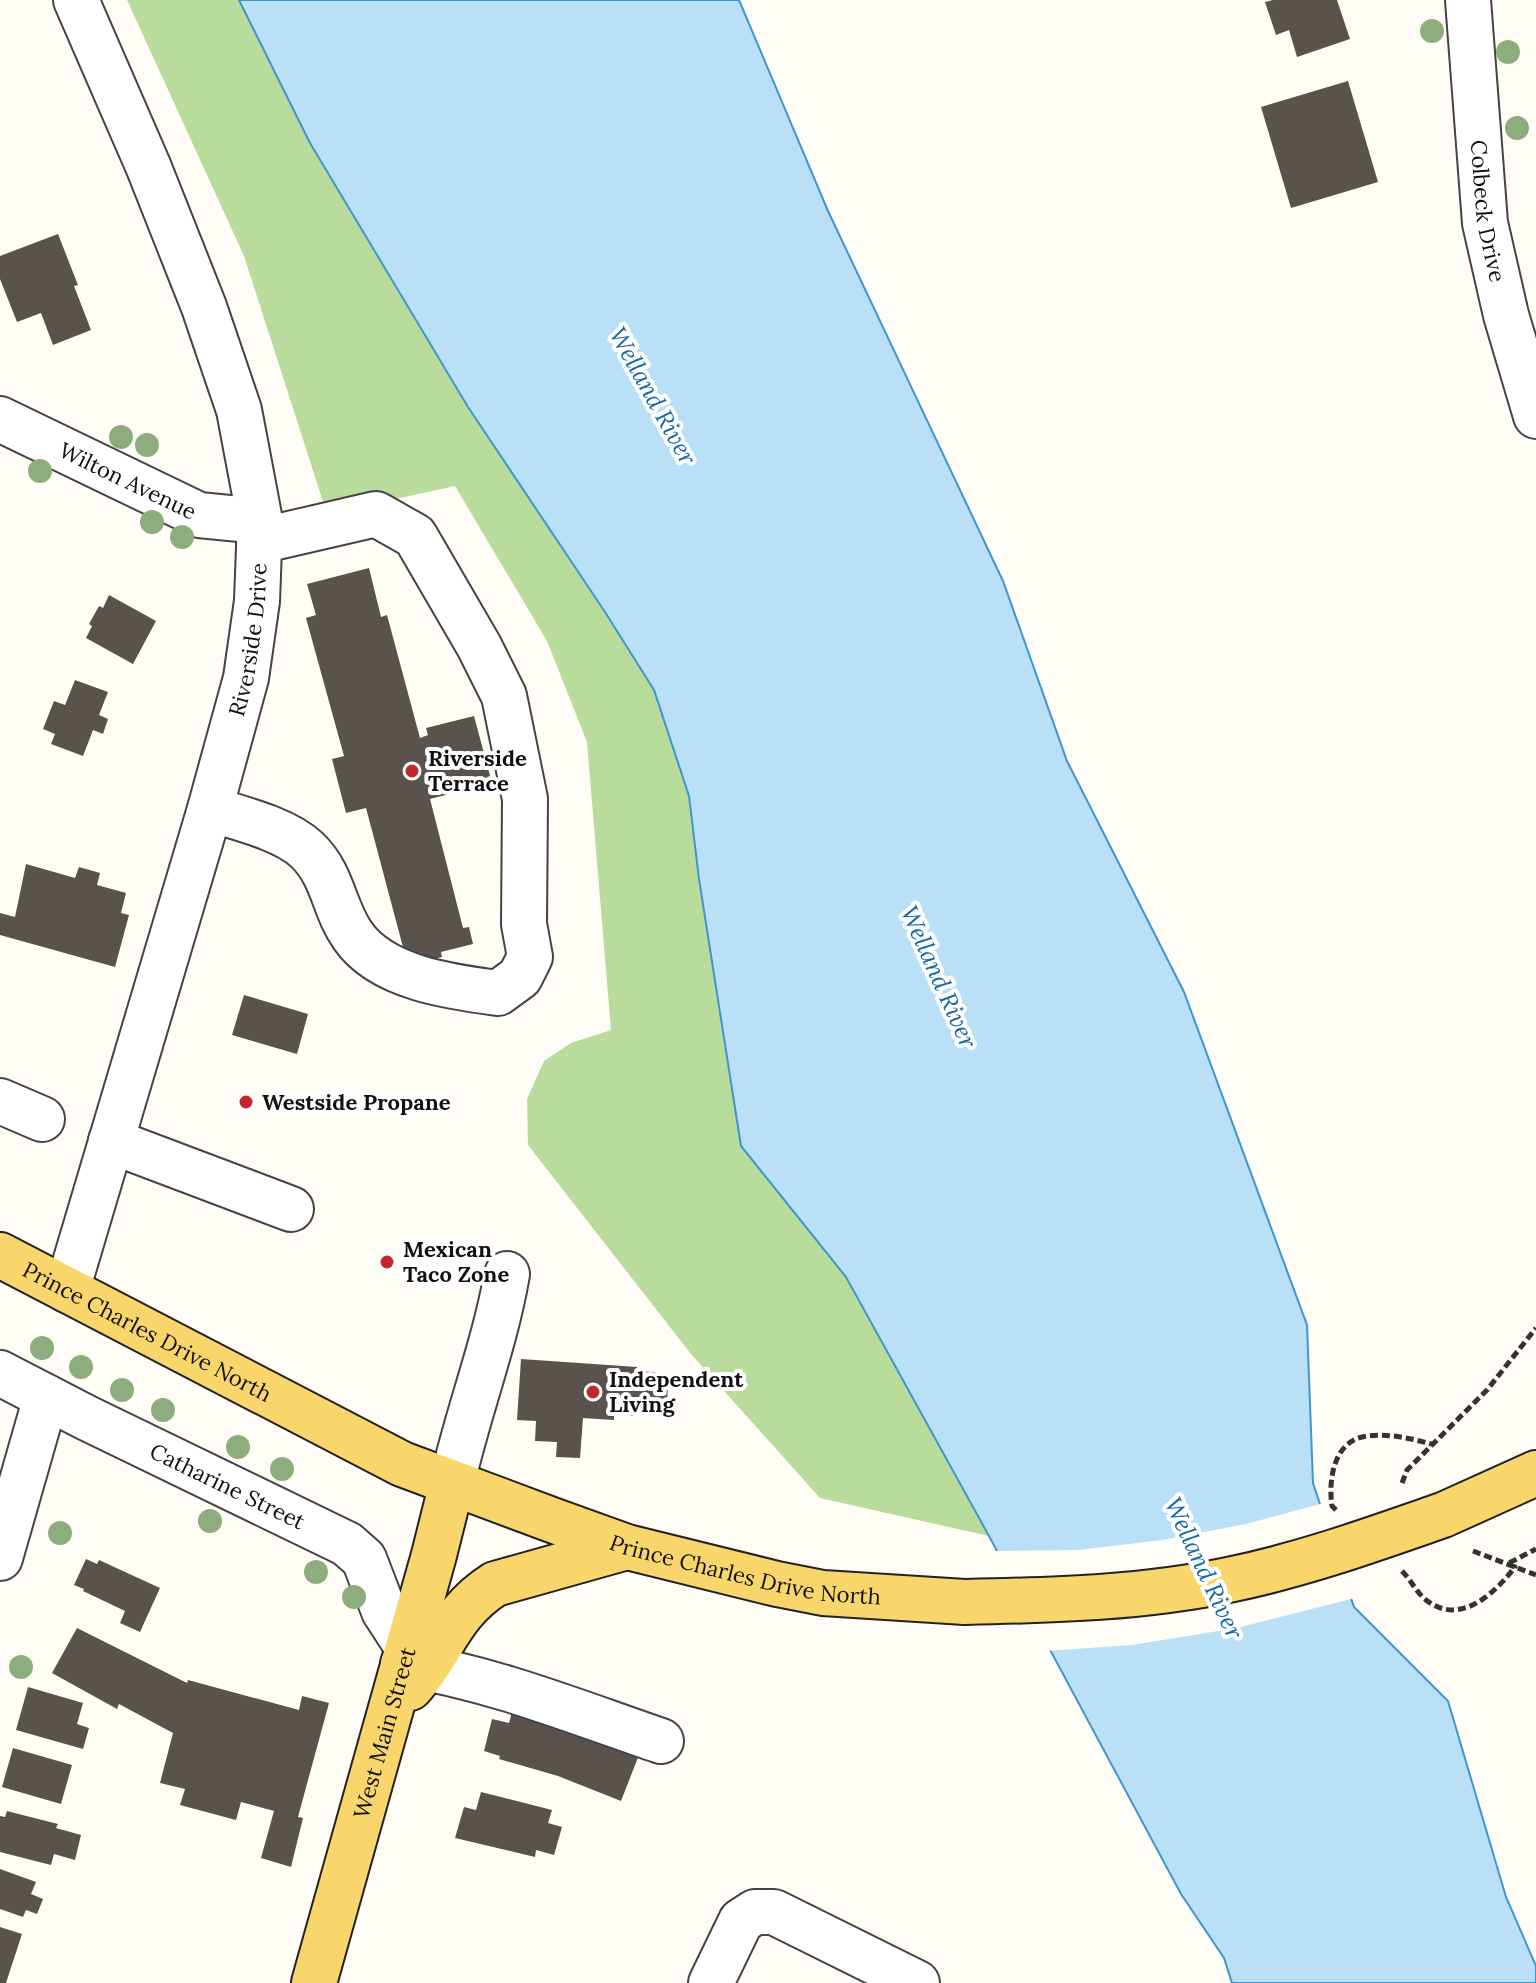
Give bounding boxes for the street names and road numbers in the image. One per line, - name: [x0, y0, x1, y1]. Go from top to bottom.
- street label: Colbeck Drive: [1465, 139, 1512, 285]
- street label: Wilton Avenue: [55, 436, 201, 526]
- street label: Riverside Drive: [222, 562, 272, 719]
- street label: Prince Charles Drive North: [18, 1255, 277, 1408]
- street label: Catharine Street: [145, 1437, 310, 1536]
- street label: Prince Charles Drive North: [606, 1528, 882, 1611]
- street label: West Main Street: [347, 1643, 422, 1822]

